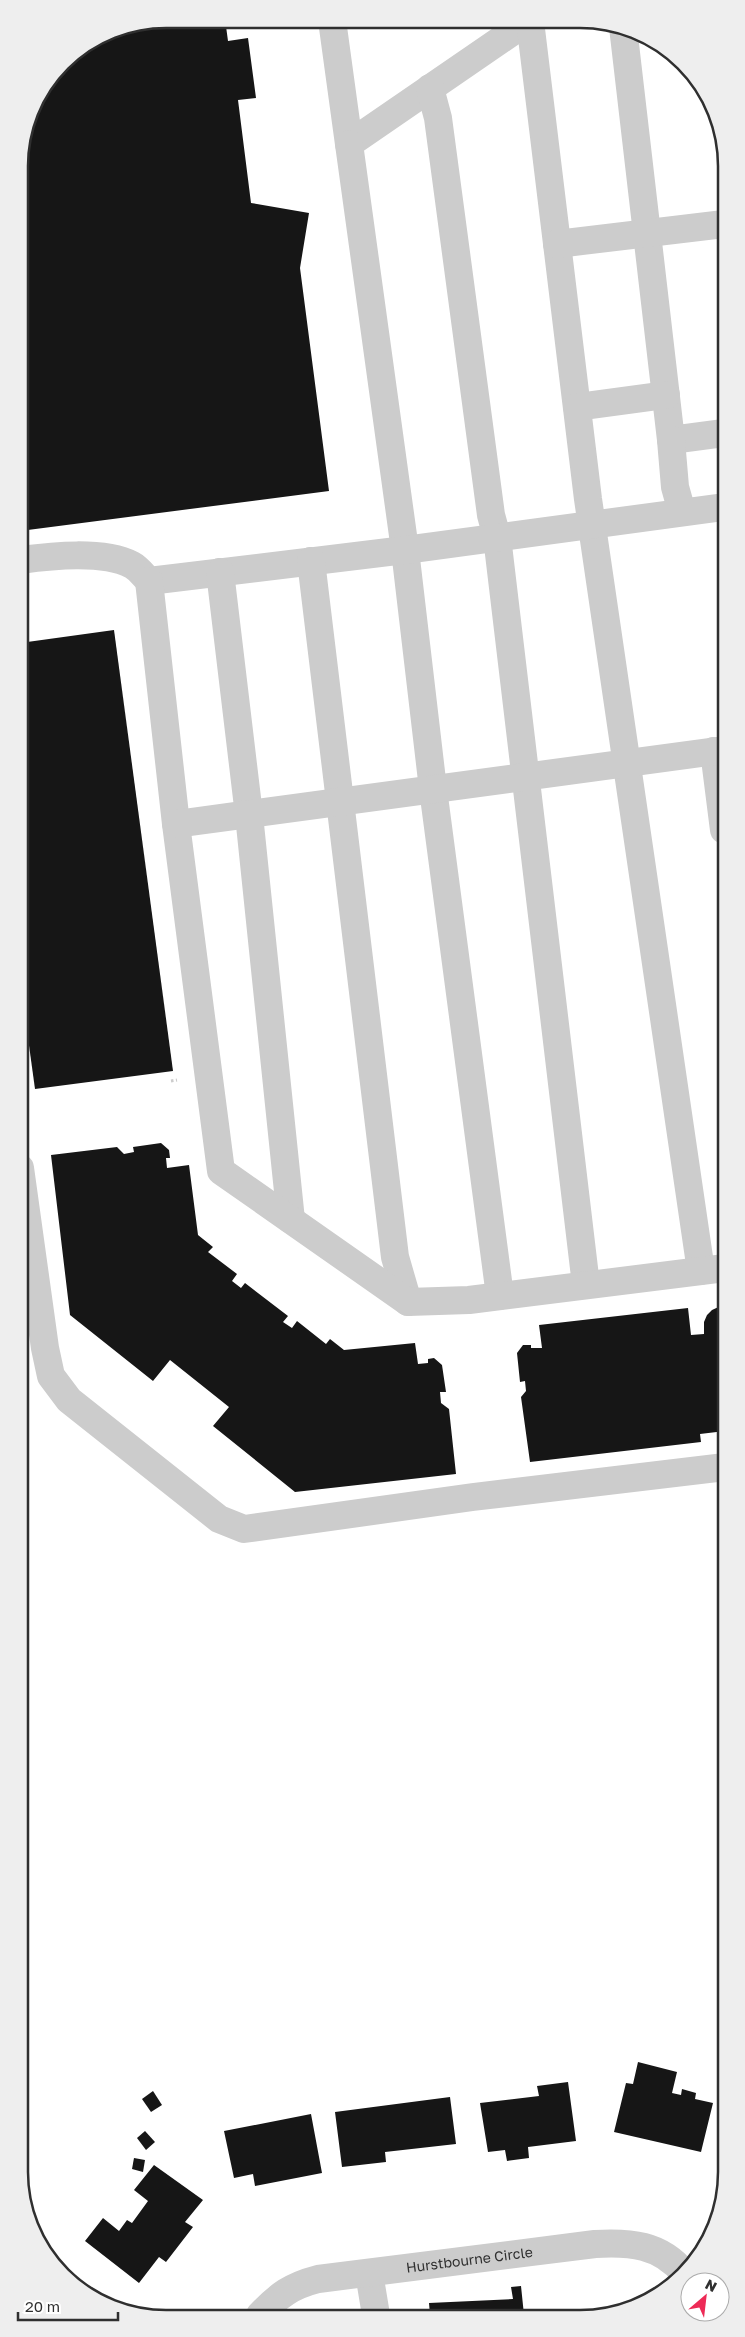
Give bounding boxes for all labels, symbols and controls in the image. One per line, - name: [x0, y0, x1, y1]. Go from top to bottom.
- street label: Hurstbourne Circle: [405, 2243, 534, 2276]
- north arrow: [680, 2272, 730, 2322]
- text: N: [703, 2275, 720, 2295]
- scale bar: [18, 2290, 118, 2322]
- text: 20 m: [25, 2297, 60, 2315]

